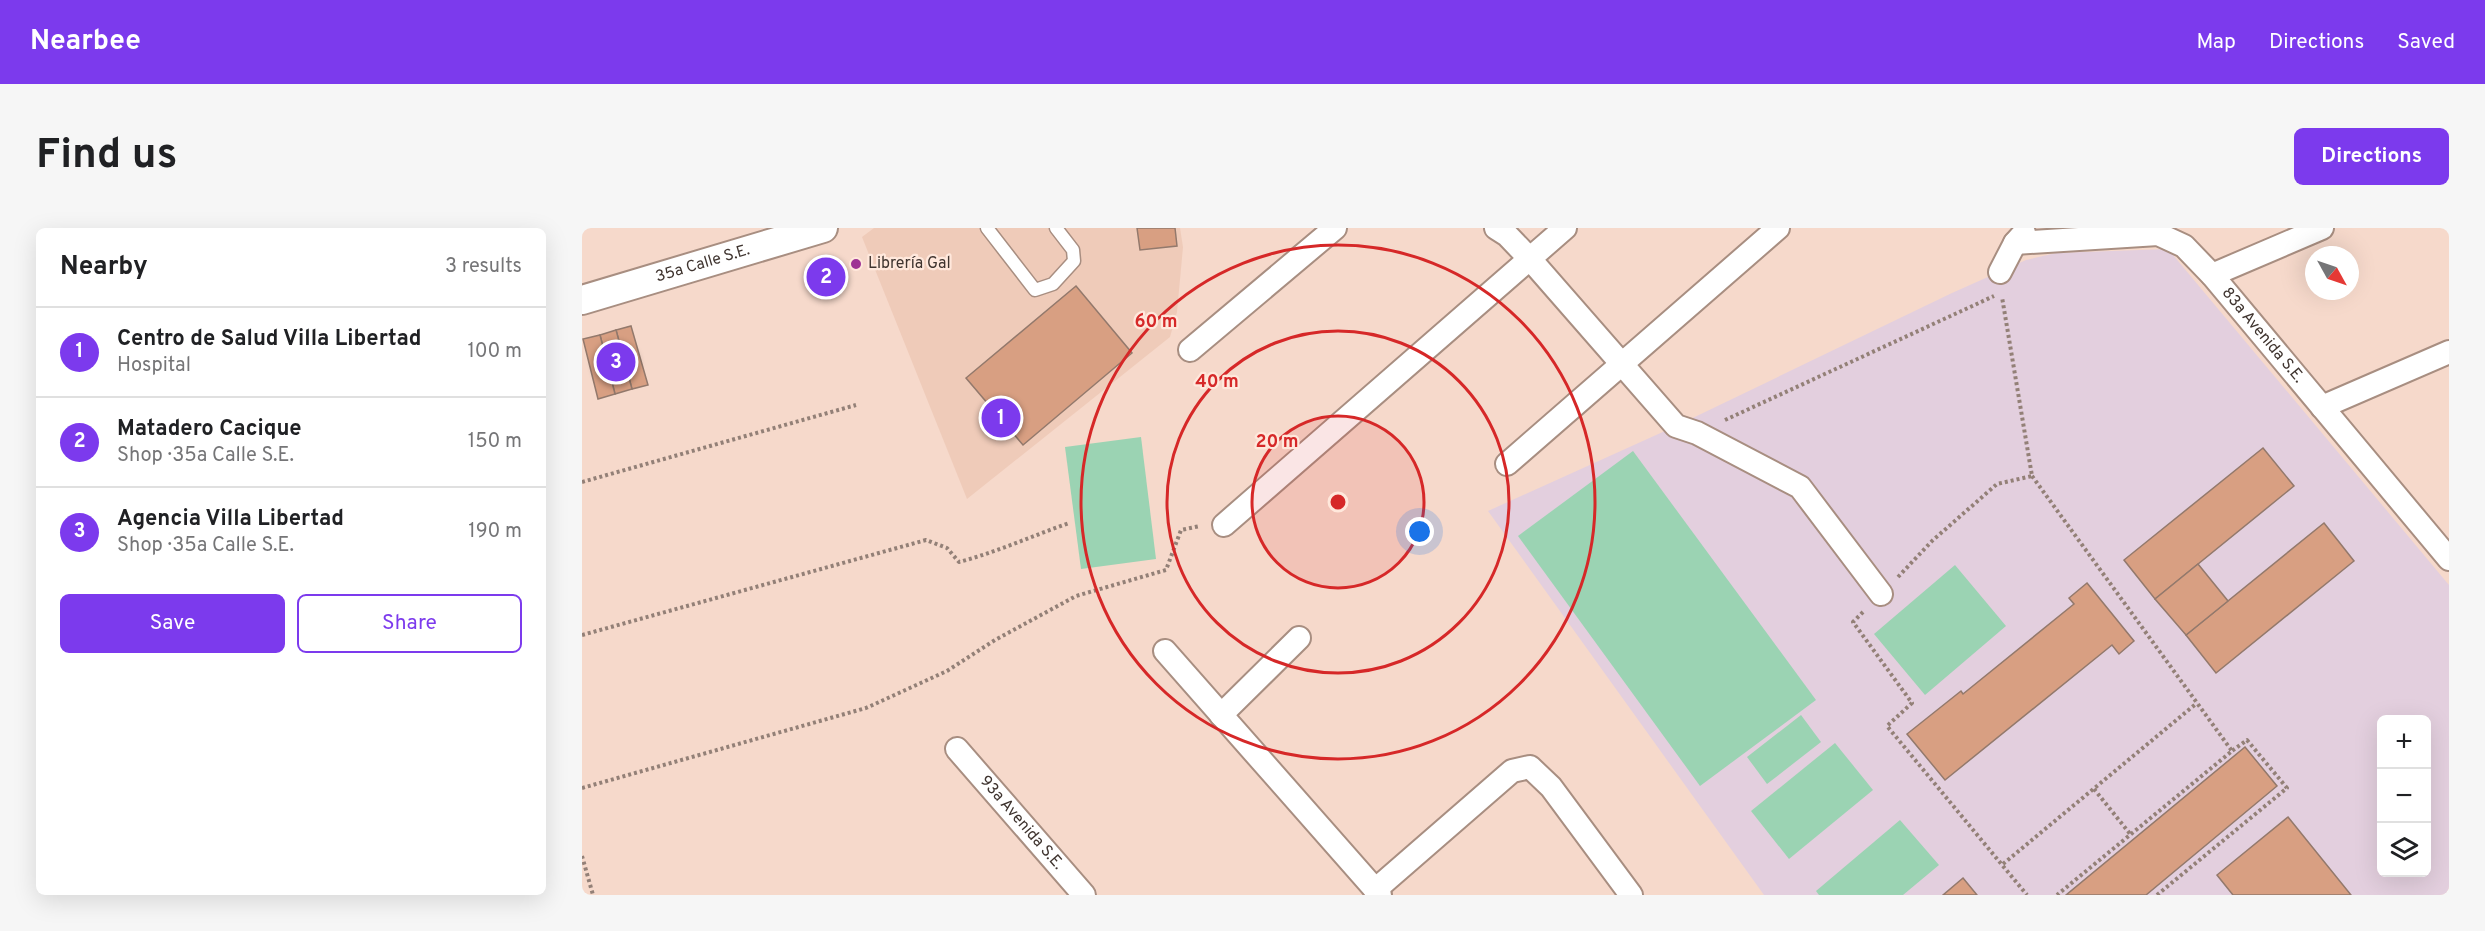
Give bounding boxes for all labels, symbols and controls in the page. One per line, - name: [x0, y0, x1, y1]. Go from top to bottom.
- text: Nearbee: [30, 24, 141, 60]
- text: Map: [2196, 29, 2236, 56]
- text: Directions: [2269, 29, 2364, 56]
- text: Saved: [2397, 29, 2455, 56]
- button: Directions: [2294, 128, 2449, 185]
- text: Find us: [36, 130, 177, 183]
- street label: 35a Calle S.E.: [653, 240, 752, 287]
- north arrow: [2305, 246, 2359, 300]
- text: Nearby: [60, 251, 148, 284]
- text: 3 results: [445, 254, 522, 280]
- pin: 2: [806, 254, 846, 300]
- place label: Librería Gal: [868, 254, 951, 274]
- marker: Librería Gal: [849, 257, 863, 271]
- street label: 83a Avenida S.E.: [2217, 284, 2308, 387]
- text: 60 m: [1134, 311, 1178, 334]
- text: Centro de Salud Villa Libertad: [117, 326, 422, 353]
- text: 1: [76, 339, 84, 365]
- text: 100 m: [467, 339, 522, 365]
- pin: 3: [597, 340, 636, 384]
- text: Hospital: [117, 353, 191, 379]
- text: 40 m: [1195, 371, 1239, 394]
- pin: 1: [982, 396, 1020, 441]
- text: Matadero Cacique: [117, 416, 302, 443]
- text: 2: [73, 429, 86, 455]
- text: 150 m: [468, 429, 522, 455]
- text: 20 m: [1255, 431, 1299, 454]
- text: Shop · 35a Calle S.E.: [117, 443, 294, 469]
- centre of rings: [1328, 492, 1348, 512]
- text: Agencia Villa Libertad: [117, 506, 344, 533]
- your location: [1405, 517, 1434, 546]
- text: 3: [74, 519, 86, 545]
- text: 190 m: [468, 519, 522, 545]
- text: Shop · 35a Calle S.E.: [117, 533, 294, 559]
- button: Save: [60, 594, 285, 653]
- button: Share: [297, 594, 522, 653]
- map controls: [2377, 715, 2431, 877]
- button: +: [2377, 715, 2431, 769]
- button: −: [2377, 769, 2431, 823]
- street label: 93a Avenida S.E.: [975, 772, 1068, 874]
- button: layers: [2377, 823, 2431, 877]

